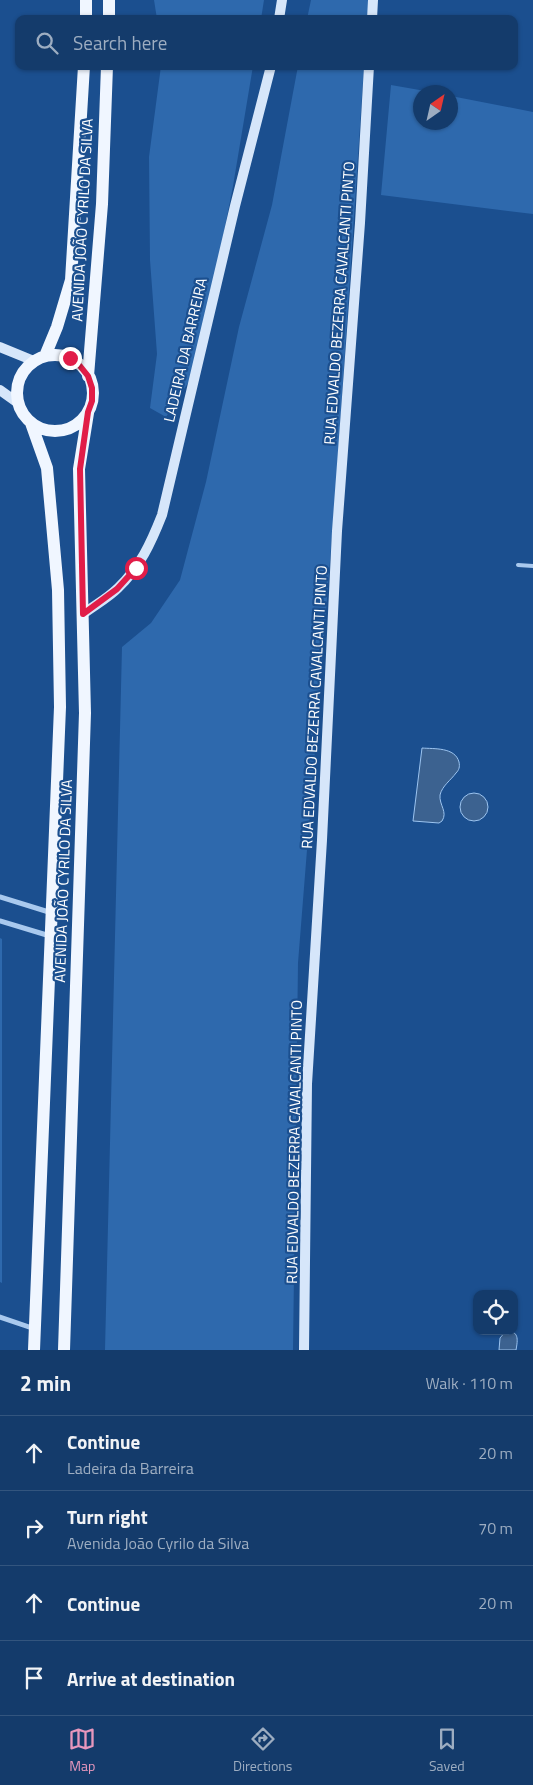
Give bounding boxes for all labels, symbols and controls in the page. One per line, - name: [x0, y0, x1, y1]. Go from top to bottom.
- search box: [15, 15, 518, 70]
- text: Search here: [73, 28, 167, 57]
- icon: search: [33, 29, 61, 57]
- north arrow: [413, 85, 458, 130]
- street label: AVENIDA JOÃO CYRILO DA SILVA: [65, 118, 99, 322]
- street label: RUA EDVALDO BEZERRA CAVALCANTI PINTO: [318, 161, 360, 445]
- street label: LADEIRA DA BARREIRA: [157, 276, 213, 424]
- route end: [59, 347, 82, 370]
- route start: [125, 557, 148, 580]
- street label: RUA EDVALDO BEZERRA CAVALCANTI PINTO: [295, 565, 333, 849]
- street label: AVENIDA JOÃO CYRILO DA SILVA: [48, 779, 78, 983]
- street label: RUA EDVALDO BEZERRA CAVALCANTI PINTO: [280, 1000, 308, 1284]
- map controls: [473, 1290, 518, 1335]
- button: locate: [473, 1290, 518, 1335]
- text: 2 min: [20, 1367, 71, 1399]
- text: Walk · 110 m: [425, 1371, 513, 1395]
- text: Continue: [67, 1427, 140, 1456]
- icon: ahead: [20, 1439, 48, 1467]
- text: 20 m: [478, 1441, 513, 1465]
- text: Ladeira da Barreira: [67, 1456, 194, 1480]
- text: Turn right: [67, 1502, 148, 1531]
- icon: right: [20, 1514, 48, 1542]
- text: 70 m: [478, 1516, 513, 1540]
- text: Avenida João Cyrilo da Silva: [67, 1531, 249, 1555]
- icon: ahead: [20, 1589, 48, 1617]
- text: Continue: [67, 1589, 140, 1618]
- text: 20 m: [478, 1591, 513, 1615]
- icon: arrive: [20, 1664, 48, 1692]
- text: Arrive at destination: [67, 1664, 235, 1693]
- tab: Map: [68, 1725, 96, 1776]
- tab: Directions: [233, 1725, 292, 1776]
- tab: Saved: [429, 1725, 465, 1776]

